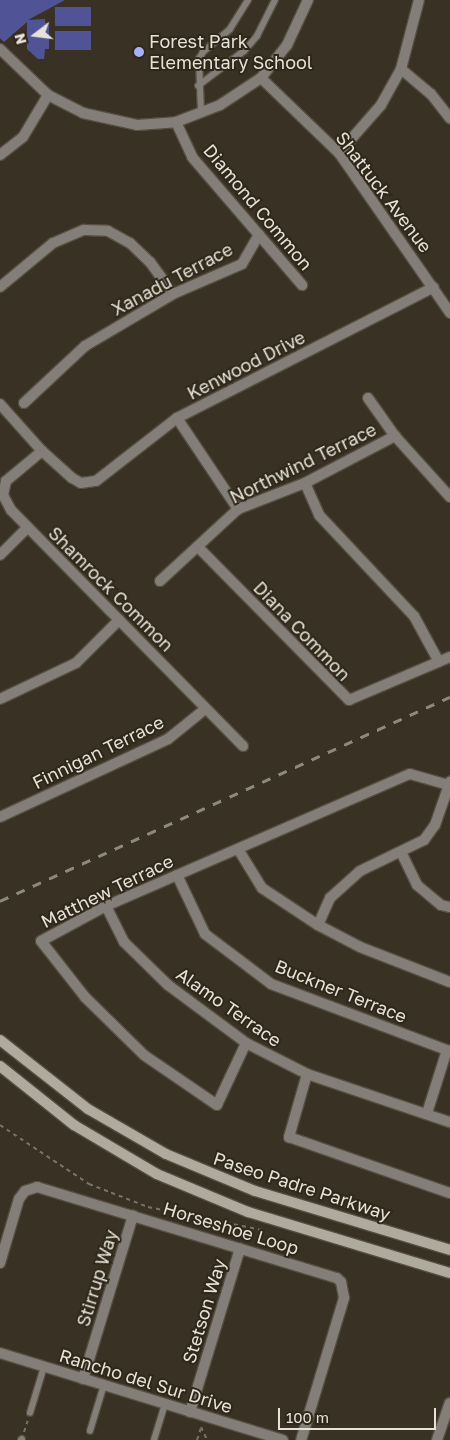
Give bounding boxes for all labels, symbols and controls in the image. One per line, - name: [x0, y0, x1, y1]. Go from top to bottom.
- north arrow: [10, 10, 60, 60]
- place label: Forest Park Elementary School: [149, 31, 313, 74]
- text: N: [10, 32, 30, 46]
- marker: Forest Park Elementary School: [133, 46, 145, 58]
- street label: Shattuck Avenue: [332, 127, 436, 257]
- street label: Diamond Common: [199, 140, 317, 274]
- street label: Xanadu Terrace: [108, 238, 236, 320]
- street label: Kenwood Drive: [183, 326, 309, 404]
- street label: Northwind Terrace: [226, 418, 380, 508]
- street label: Shamrock Common: [44, 522, 178, 656]
- street label: Diana Common: [249, 577, 355, 685]
- street label: Finnigan Terrace: [29, 711, 167, 793]
- street label: Matthew Terrace: [37, 850, 177, 932]
- street label: Buckner Terrace: [272, 955, 410, 1027]
- street label: Alamo Terrace: [172, 963, 286, 1051]
- street label: Paseo Padre Parkway: [211, 1147, 393, 1225]
- street label: Horseshoe Loop: [161, 1197, 301, 1259]
- street label: Stirrup Way: [72, 1227, 122, 1329]
- street label: Stetson Way: [178, 1256, 230, 1366]
- street label: Rancho del Sur Drive: [57, 1344, 235, 1418]
- scale bar: [280, 1398, 438, 1430]
- text: 100 m: [286, 1408, 329, 1426]

